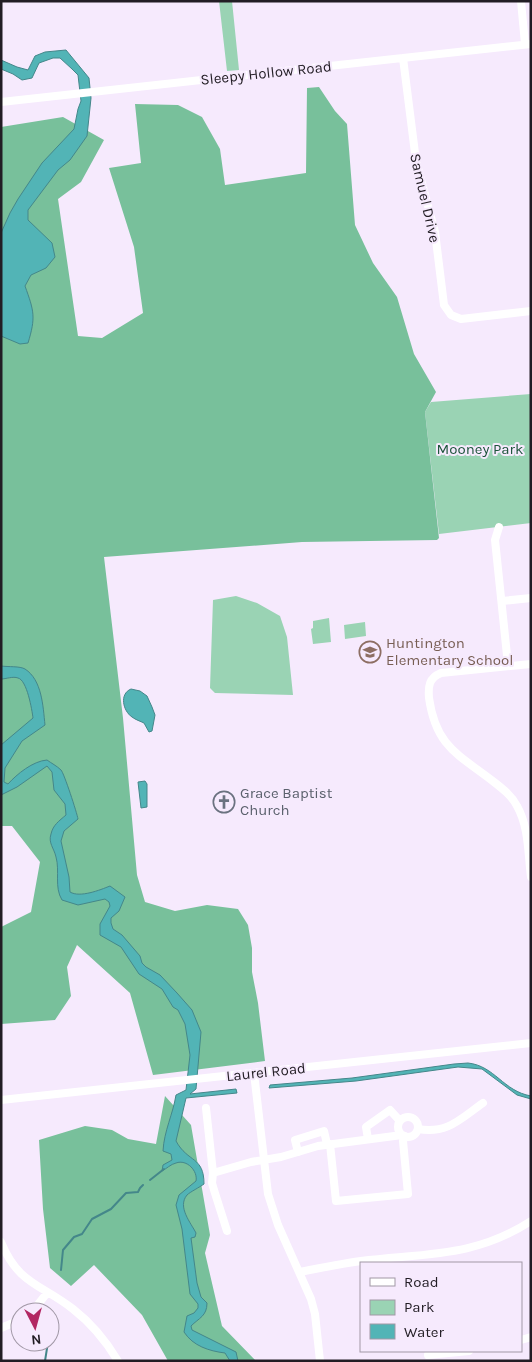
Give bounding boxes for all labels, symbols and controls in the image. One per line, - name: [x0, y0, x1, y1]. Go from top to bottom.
- street label: Sleepy Hollow Road: [200, 57, 332, 89]
- street label: Samuel Drive: [406, 152, 444, 244]
- park label: Mooney Park: [437, 440, 523, 458]
- place label: Huntington Elementary School: [386, 634, 513, 669]
- school or university icon: Huntington Elementary School: [358, 640, 382, 664]
- place label: Grace Baptist Church: [240, 784, 333, 819]
- church icon: Grace Baptist Church: [212, 790, 236, 814]
- street label: Laurel Road: [225, 1059, 307, 1085]
- legend: [360, 1262, 522, 1352]
- text: Road: [404, 1273, 439, 1291]
- text: Park: [404, 1298, 434, 1316]
- north arrow: [10, 1302, 60, 1352]
- text: Water: [404, 1323, 445, 1341]
- text: N: [30, 1330, 42, 1348]

